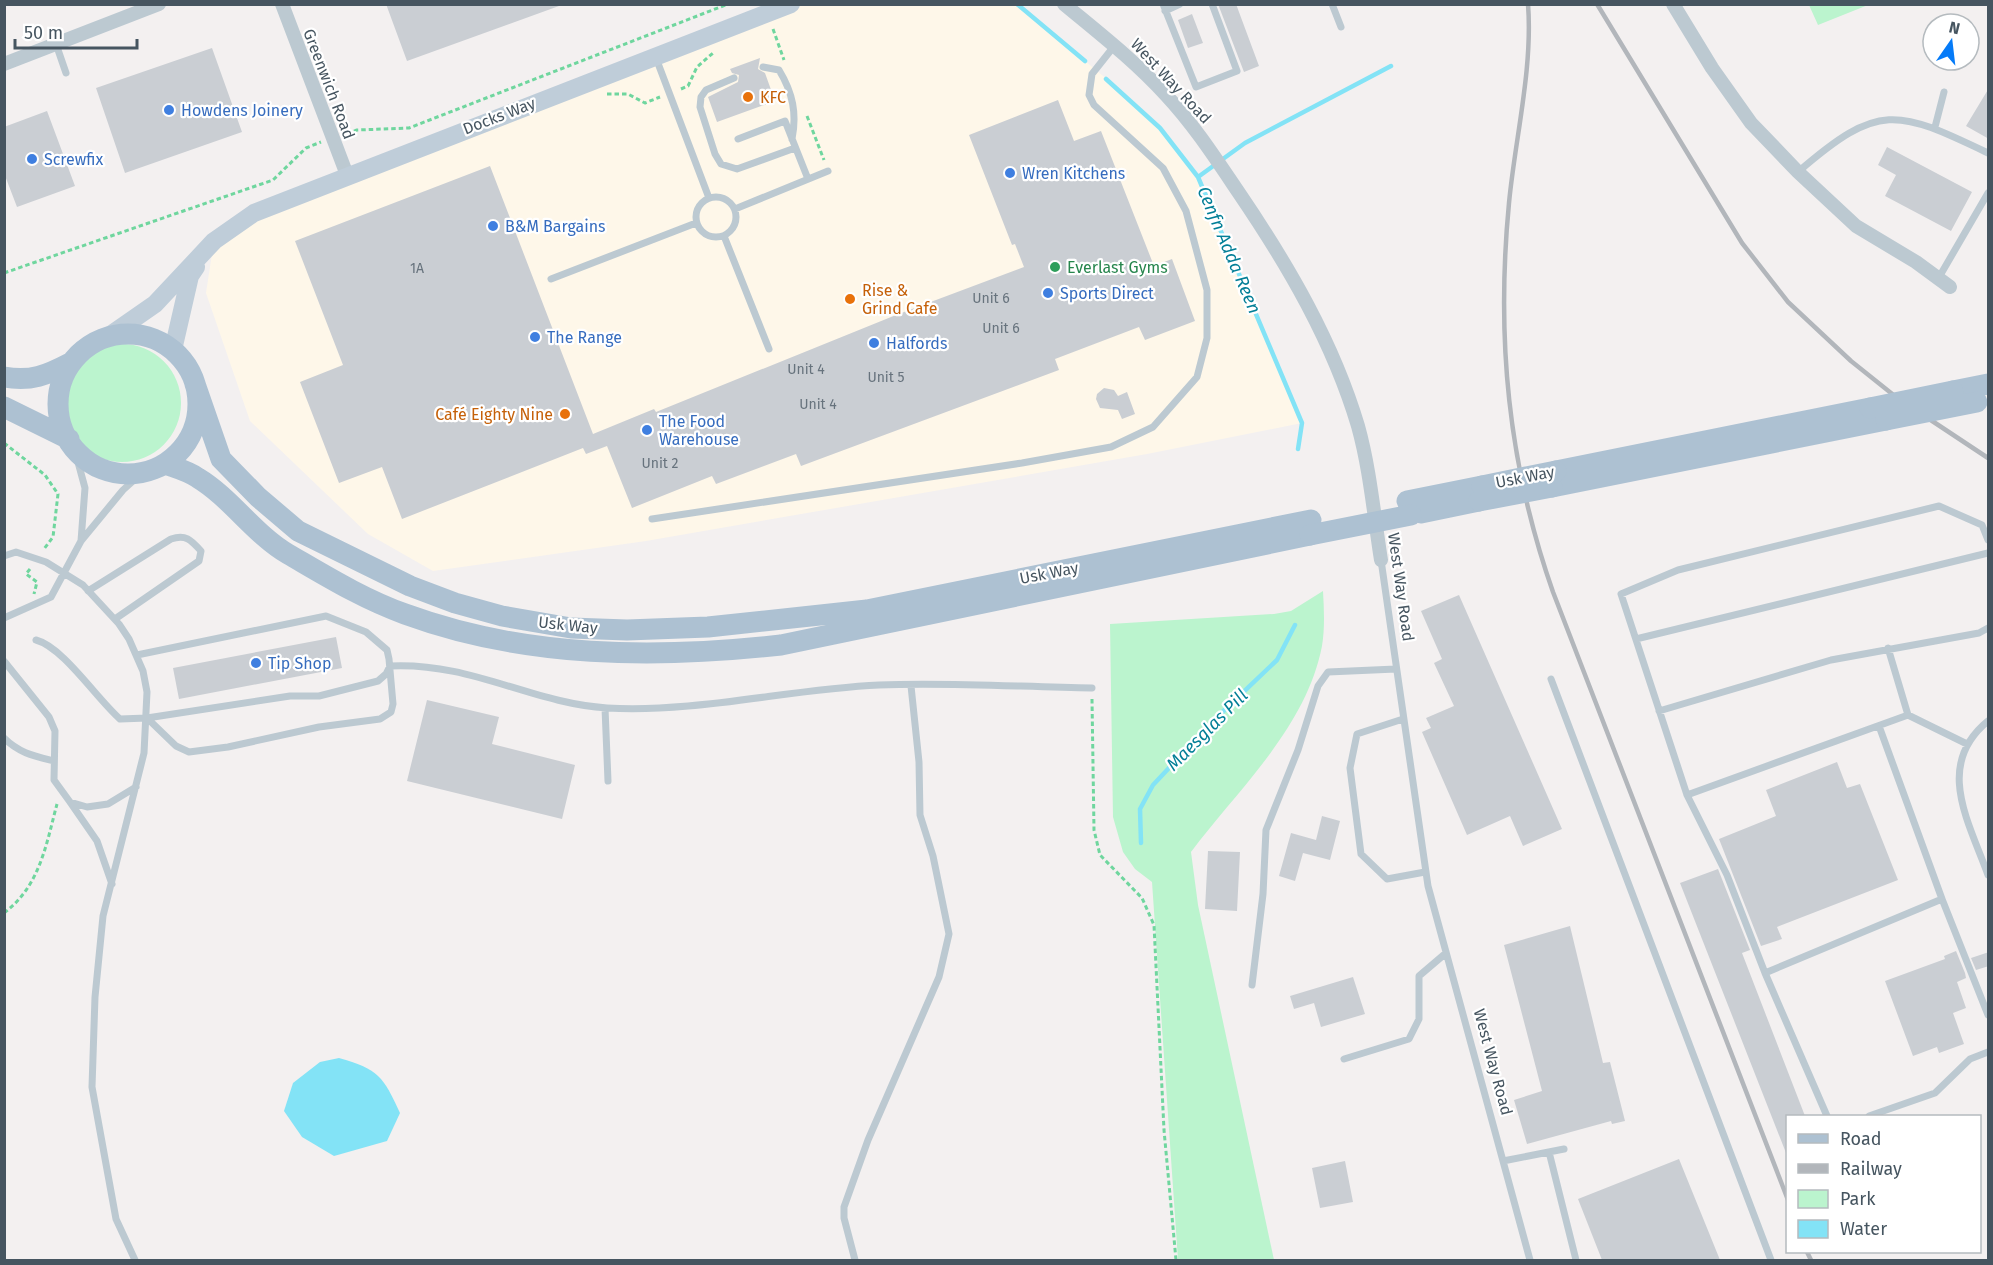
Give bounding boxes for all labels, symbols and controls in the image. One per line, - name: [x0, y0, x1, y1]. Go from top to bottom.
- scale bar: [15, 12, 136, 50]
- north arrow: [1921, 12, 1981, 72]
- text: N: [1947, 17, 1962, 38]
- text: 50 m: [24, 22, 63, 44]
- street label: Greenwich Road: [299, 26, 359, 142]
- street label: West Way Road: [1127, 34, 1215, 128]
- place label: KFC: [760, 88, 786, 107]
- marker: KFC: [741, 90, 755, 104]
- street label: Docks Way: [460, 93, 538, 139]
- place label: Howdens Joinery: [181, 101, 303, 120]
- marker: Howdens Joinery: [162, 103, 176, 117]
- place label: Screwfix: [44, 150, 103, 169]
- marker: Screwfix: [25, 152, 39, 166]
- place label: Wren Kitchens: [1022, 164, 1125, 183]
- marker: Wren Kitchens: [1003, 166, 1017, 180]
- water label: Cenfn Adda Reen: [1192, 183, 1266, 317]
- place label: B&M Bargains: [505, 217, 606, 236]
- marker: B&M Bargains: [486, 219, 500, 233]
- place label: Everlast Gyms: [1067, 258, 1168, 277]
- house number: 1A: [410, 260, 424, 277]
- marker: Everlast Gyms: [1048, 260, 1062, 274]
- place label: Rise & Grind Cafe: [862, 281, 937, 318]
- place label: Sports Direct: [1060, 284, 1154, 303]
- marker: Sports Direct: [1041, 286, 1055, 300]
- house number: Unit 6: [972, 290, 1010, 307]
- marker: Rise & Grind Cafe: [843, 292, 857, 306]
- house number: Unit 6: [982, 320, 1020, 337]
- place label: The Range: [547, 328, 622, 347]
- marker: The Range: [528, 330, 542, 344]
- place label: Halfords: [886, 334, 947, 353]
- marker: Halfords: [867, 336, 881, 350]
- house number: Unit 4: [787, 361, 825, 378]
- house number: Unit 5: [867, 369, 905, 386]
- house number: Unit 4: [799, 396, 837, 413]
- place label: Café Eighty Nine: [435, 405, 553, 424]
- marker: Café Eighty Nine: [558, 407, 572, 421]
- place label: The Food Warehouse: [659, 412, 739, 449]
- marker: The Food Warehouse: [640, 423, 654, 437]
- house number: Unit 2: [641, 455, 679, 472]
- street label: Usk Way: [1494, 462, 1556, 492]
- street label: West Way Road: [1384, 531, 1418, 643]
- street label: Usk Way: [1018, 558, 1080, 588]
- street label: Usk Way: [537, 612, 599, 638]
- place label: Tip Shop: [268, 654, 331, 673]
- marker: Tip Shop: [249, 656, 263, 670]
- water label: Maesglas Pill: [1162, 685, 1252, 775]
- street label: West Way Road: [1470, 1007, 1516, 1117]
- legend: [1786, 1115, 1981, 1253]
- text: Road: [1840, 1128, 1882, 1150]
- text: Railway: [1840, 1158, 1902, 1180]
- text: Park: [1840, 1188, 1876, 1210]
- text: Water: [1840, 1218, 1887, 1240]

